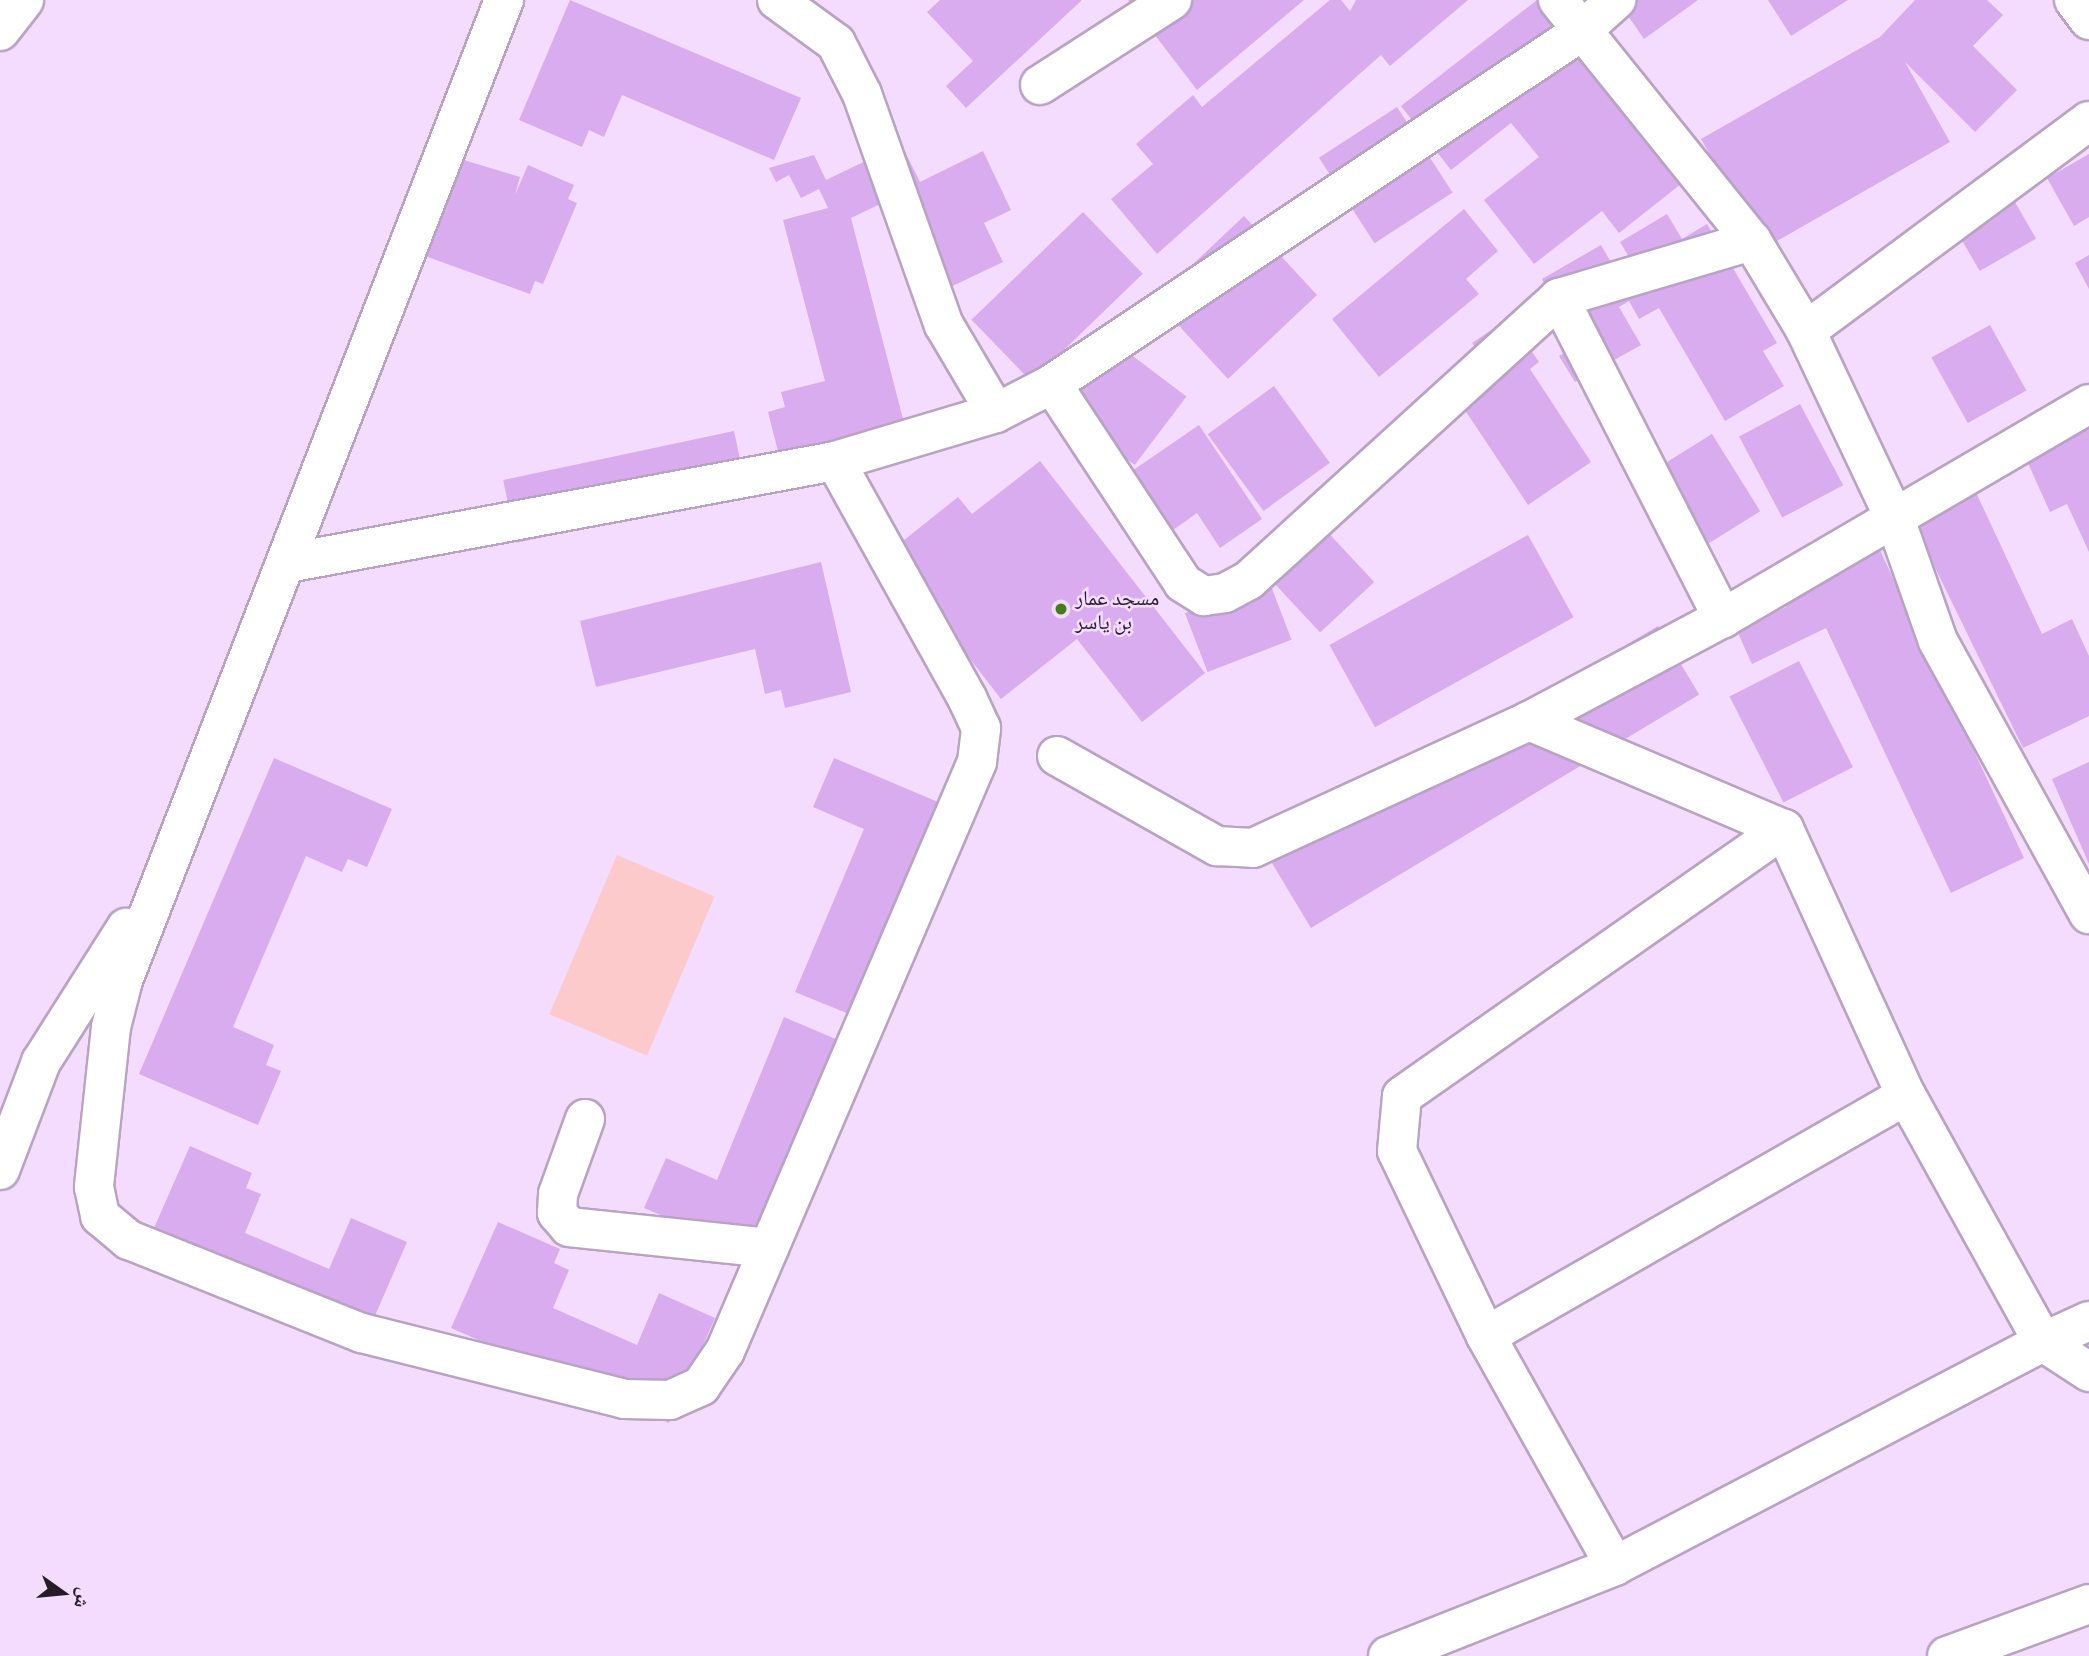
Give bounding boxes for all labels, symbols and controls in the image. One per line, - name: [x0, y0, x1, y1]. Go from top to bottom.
- place label: مسجد عمار بن ياسر: [1075, 584, 1159, 634]
- marker: مسجد عمار بن ياسر: [1053, 601, 1069, 617]
- north arrow: [28, 1558, 98, 1628]
- text: ش: [70, 1586, 97, 1611]

